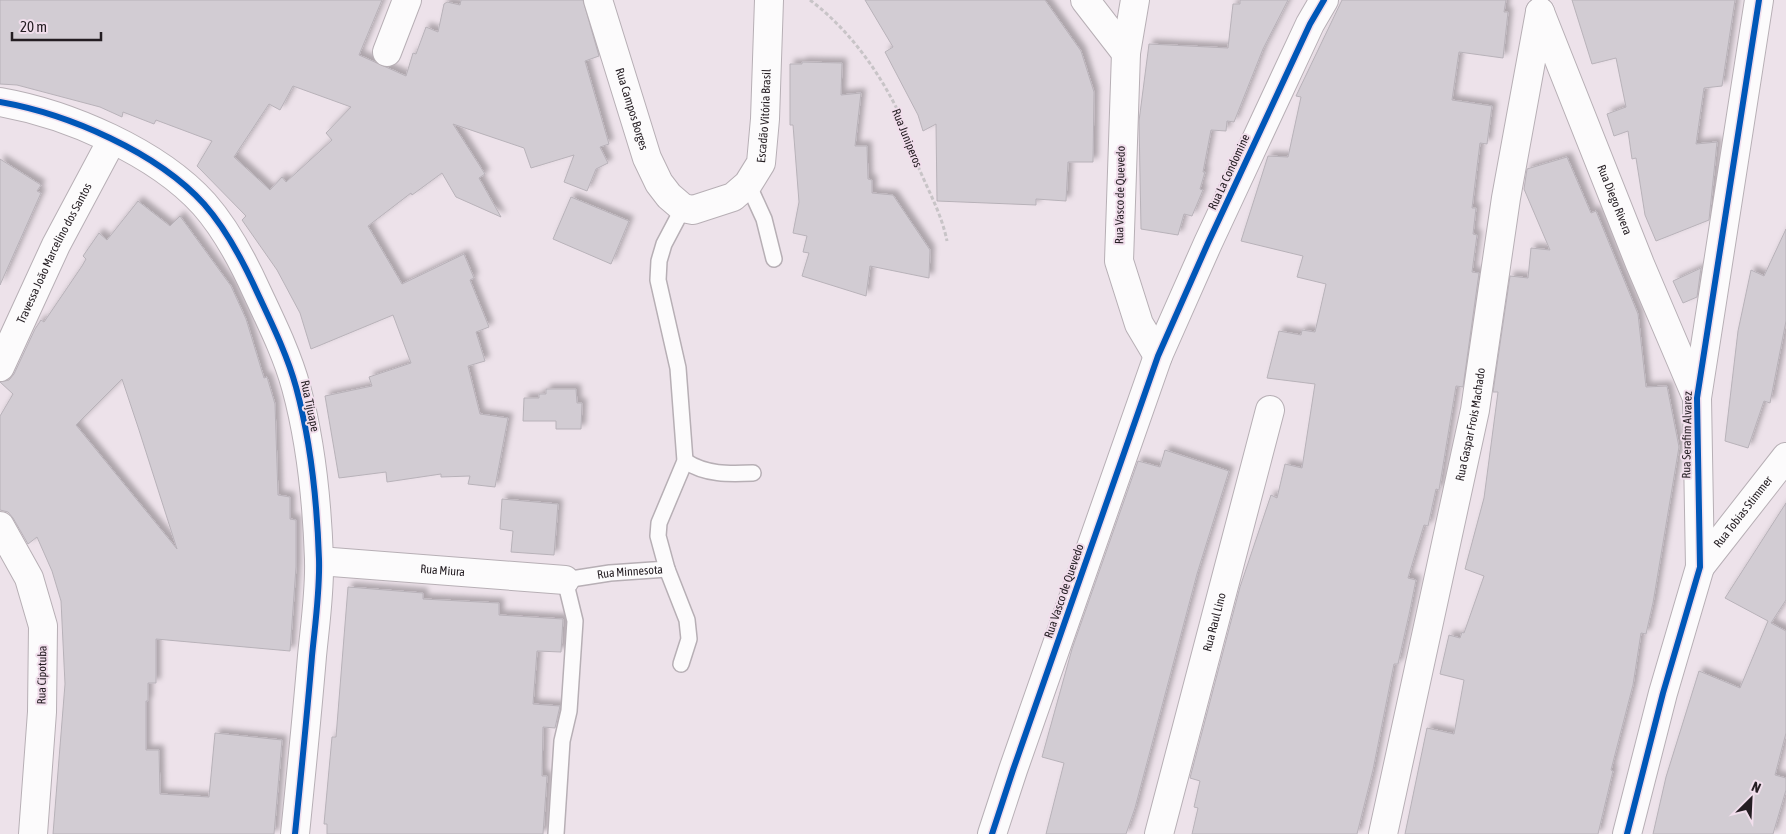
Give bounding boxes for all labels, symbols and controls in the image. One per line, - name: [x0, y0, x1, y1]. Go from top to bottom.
- scale bar: [12, 10, 101, 42]
- text: 20 m: [20, 18, 47, 35]
- street label: Rua Campos Borges: [612, 66, 651, 152]
- street label: Escadão Vitória Brasil: [754, 68, 774, 163]
- street label: Rua Juniperos: [889, 107, 925, 169]
- street label: Rua La Condomine: [1205, 132, 1253, 212]
- street label: Rua Vasco de Quevedo: [1112, 145, 1128, 244]
- street label: Rua Diego Rivera: [1594, 163, 1635, 237]
- street label: Travessa João Marcelino dos Santos: [14, 181, 95, 326]
- street label: Rua Gaspar Frois Machado: [1453, 366, 1488, 482]
- street label: Rua Tijuape: [298, 379, 322, 433]
- street label: Rua Serafim Alvarez: [1679, 391, 1695, 479]
- street label: Rua Tobias Stimmer: [1711, 473, 1776, 550]
- street label: Rua Vasco de Quevedo: [1041, 542, 1087, 640]
- street label: Rua Miura: [420, 562, 465, 579]
- street label: Rua Minnesota: [596, 562, 663, 582]
- street label: Rua Raul Lino: [1200, 591, 1229, 653]
- street label: Rua Cipotuba: [34, 645, 50, 705]
- north arrow: [1726, 774, 1776, 824]
- text: N: [1749, 778, 1763, 796]

